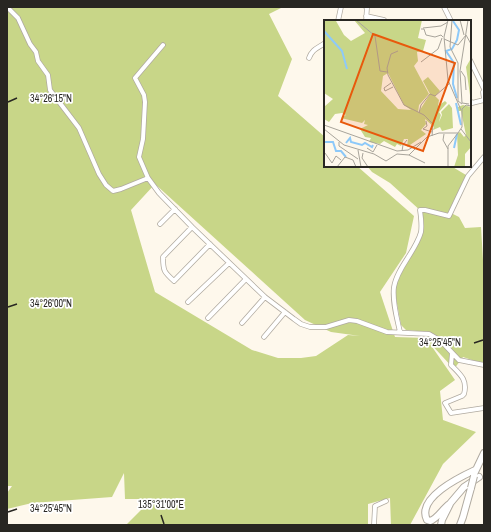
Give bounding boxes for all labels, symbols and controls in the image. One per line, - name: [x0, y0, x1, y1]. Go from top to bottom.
- inset map: [324, 20, 471, 167]
- text: 34°26'15"N: [30, 92, 72, 105]
- text: 34°26'00"N: [30, 297, 72, 310]
- text: 34°25'45"N: [419, 336, 461, 349]
- text: 135°31'00"E: [138, 498, 184, 511]
- text: 34°25'45"N: [30, 502, 72, 515]

